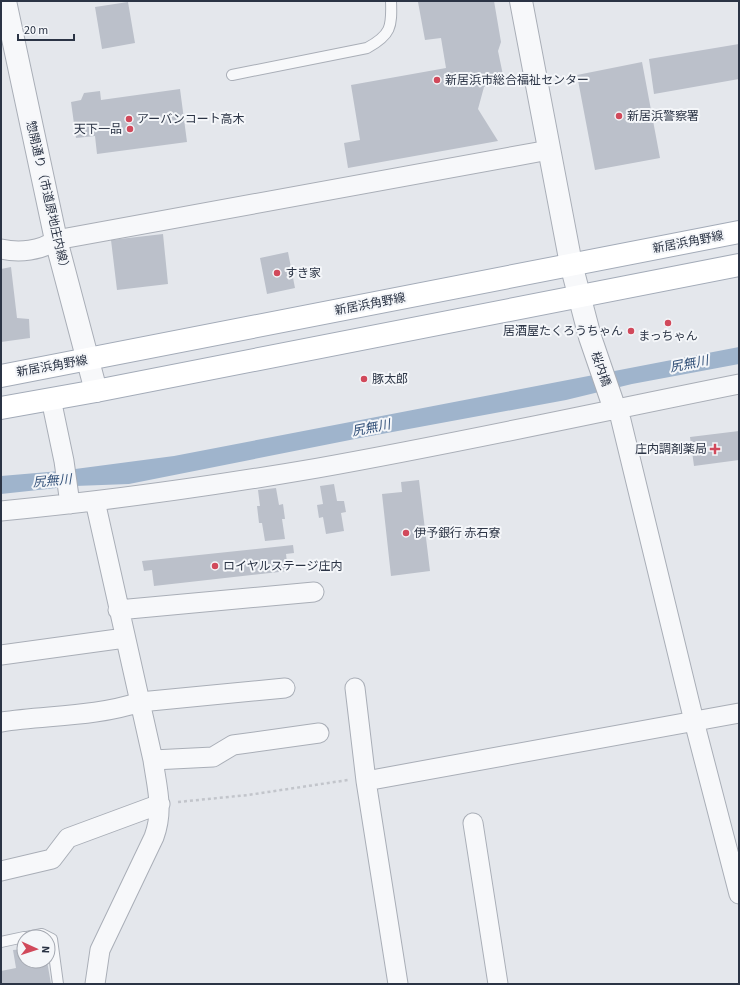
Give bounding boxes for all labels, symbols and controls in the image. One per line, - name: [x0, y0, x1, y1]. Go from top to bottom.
- scale bar: [18, 16, 74, 42]
- text: 20 m: [24, 22, 48, 39]
- place label: 新居浜市総合福祉センター: [445, 72, 589, 89]
- marker: 新居浜市総合福祉センター: [432, 75, 442, 85]
- place label: 新居浜警察署: [627, 108, 699, 125]
- place label: アーバンコート高木: [137, 111, 245, 128]
- marker: 新居浜警察署: [614, 111, 624, 121]
- marker: アーバンコート高木: [124, 114, 134, 124]
- street label: 惣開通り（市道原地庄内線）: [22, 119, 73, 275]
- place label: 天下一品: [74, 121, 122, 138]
- marker: 天下一品: [125, 124, 135, 134]
- street label: 新居浜角野線: [651, 227, 725, 258]
- place label: すき家: [285, 265, 321, 282]
- marker: すき家: [272, 268, 282, 278]
- street label: 新居浜角野線: [333, 289, 407, 320]
- marker: まっちゃん: [663, 318, 673, 328]
- place label: 居酒屋たくろうちゃん: [503, 323, 623, 340]
- marker: 居酒屋たくろうちゃん: [626, 326, 636, 336]
- place label: まっちゃん: [638, 328, 698, 345]
- street label: 桜内橋: [587, 349, 614, 389]
- water label: 尻無川: [668, 351, 712, 377]
- street label: 新居浜角野線: [15, 352, 89, 381]
- place label: 豚太郎: [372, 371, 408, 388]
- marker: 豚太郎: [359, 374, 369, 384]
- water label: 尻無川: [350, 415, 394, 441]
- place label: 庄内調剤薬局: [635, 441, 707, 458]
- marker: 庄内調剤薬局: [710, 444, 720, 454]
- water label: 尻無川: [32, 470, 74, 492]
- place label: 伊予銀行 赤石寮: [414, 525, 500, 542]
- marker: 伊予銀行 赤石寮: [401, 528, 411, 538]
- place label: ロイヤルステージ庄内: [223, 558, 342, 575]
- marker: ロイヤルステージ庄内: [210, 561, 220, 571]
- north arrow: [16, 929, 56, 969]
- text: N: [38, 945, 53, 954]

